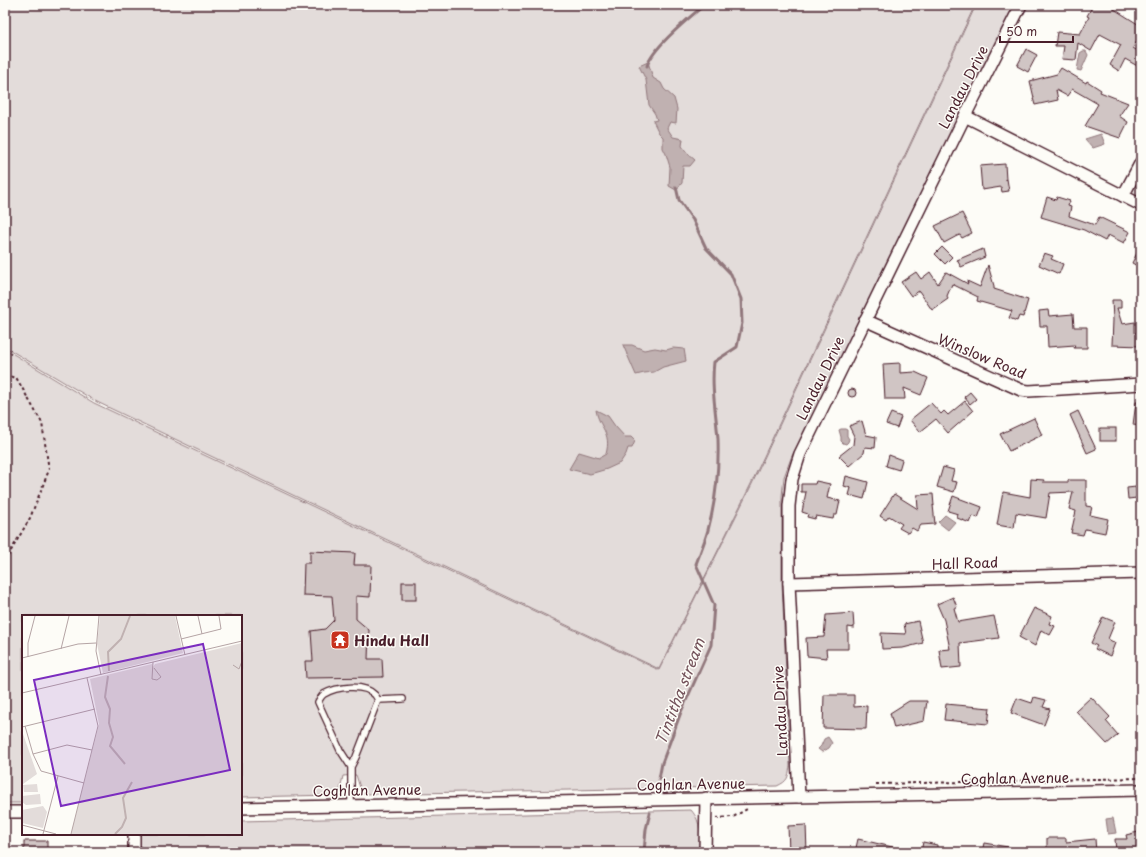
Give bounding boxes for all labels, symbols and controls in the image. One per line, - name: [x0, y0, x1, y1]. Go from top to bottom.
- scale bar: [1000, 18, 1073, 44]
- text: 50 m: [1006, 22, 1037, 40]
- street label: Landau Drive: [933, 42, 993, 132]
- street label: Winslow Road: [935, 328, 1029, 384]
- street label: Landau Drive: [791, 333, 849, 423]
- street label: Hall Road: [931, 551, 999, 575]
- inset map: [22, 615, 242, 835]
- temple icon: Hindu Hall: [329, 629, 351, 651]
- place label: Hindu Hall: [354, 630, 429, 651]
- water label: Tintitha stream: [648, 634, 710, 748]
- street label: Landau Drive: [767, 665, 793, 757]
- street label: Coghlan Avenue: [960, 767, 1070, 789]
- street label: Coghlan Avenue: [636, 773, 746, 795]
- street label: Coghlan Avenue: [312, 779, 422, 801]

